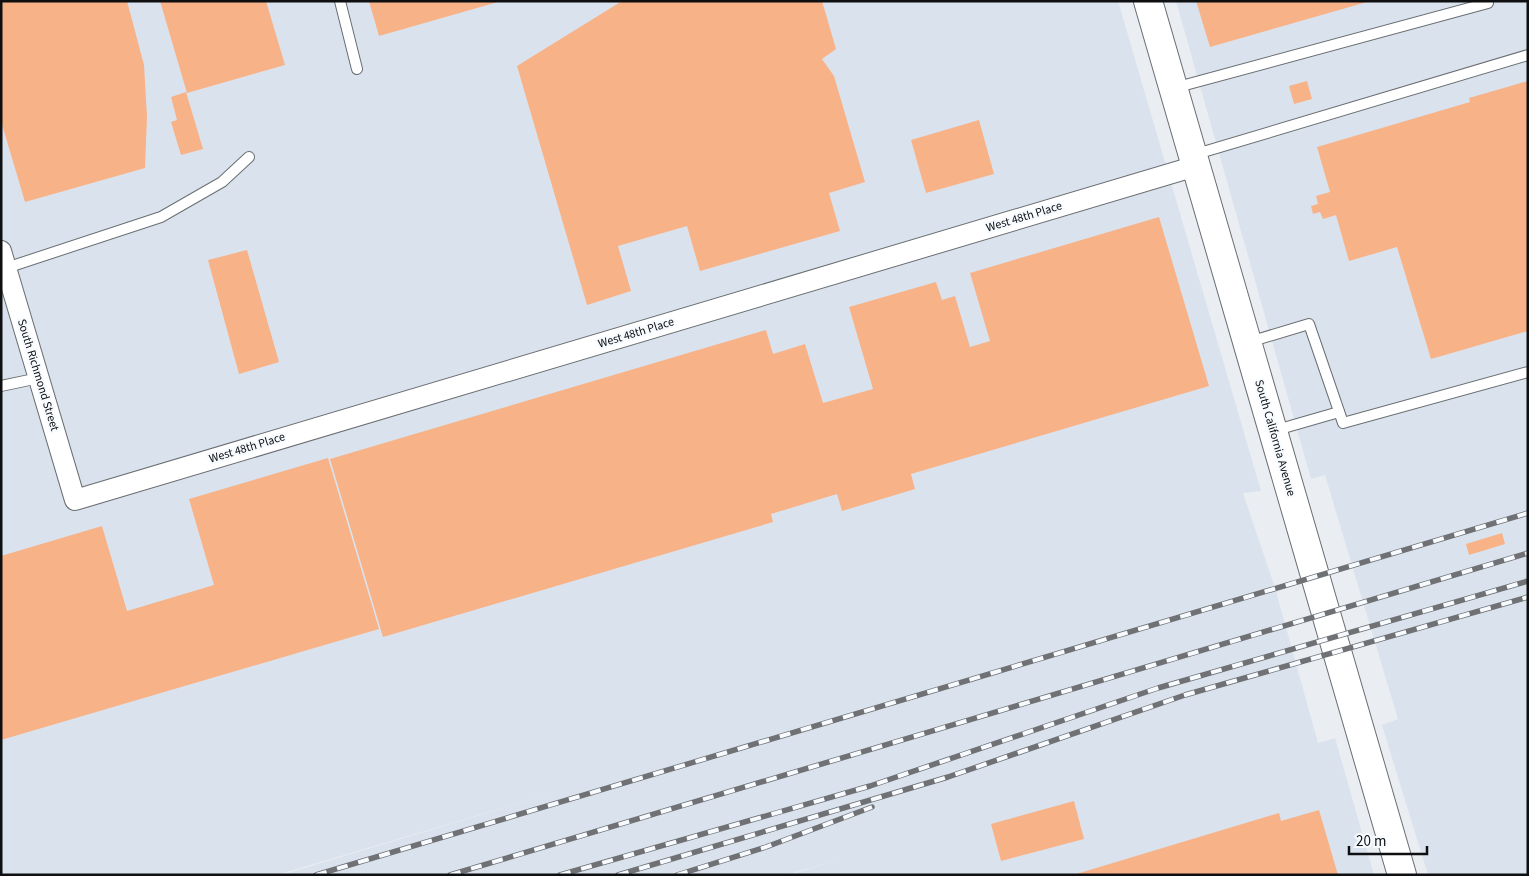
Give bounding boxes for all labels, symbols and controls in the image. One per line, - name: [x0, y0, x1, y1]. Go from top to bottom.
- street label: West 48th Place: [984, 197, 1064, 237]
- street label: West 48th Place: [596, 313, 676, 353]
- street label: South Richmond Street: [13, 317, 63, 433]
- street label: South California Avenue: [1250, 378, 1300, 498]
- street label: West 48th Place: [207, 428, 287, 468]
- scale bar: [1349, 824, 1426, 856]
- text: 20 m: [1356, 831, 1386, 852]

